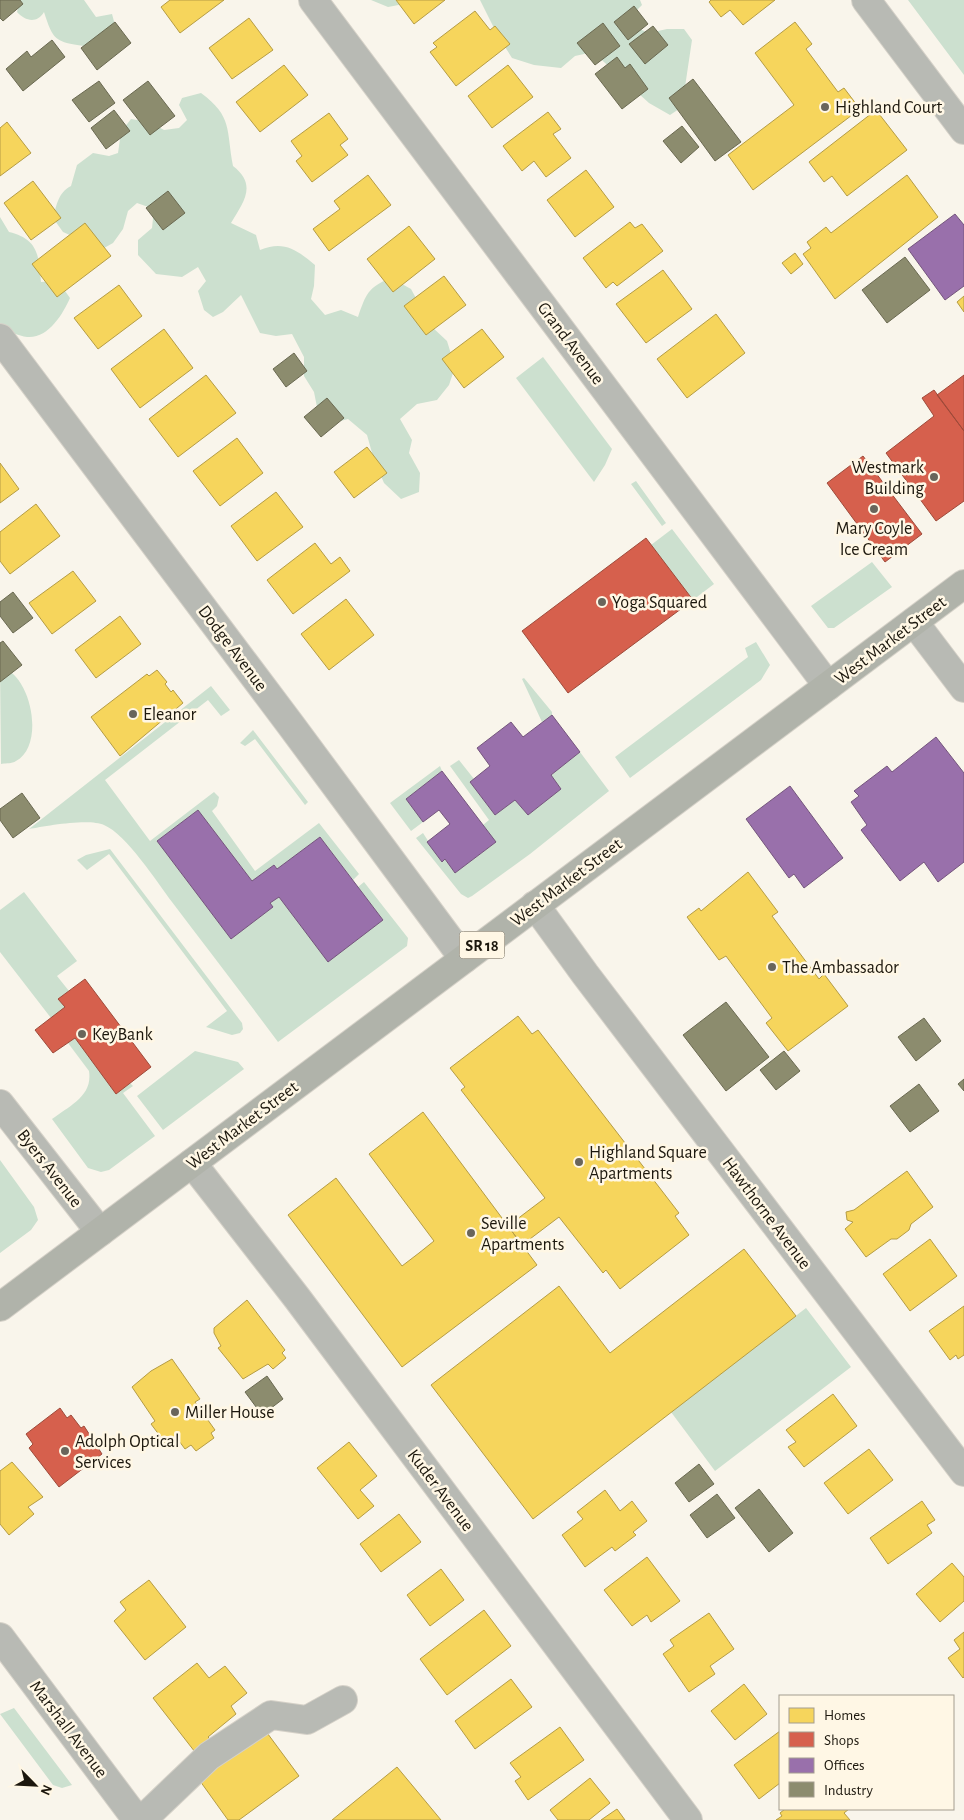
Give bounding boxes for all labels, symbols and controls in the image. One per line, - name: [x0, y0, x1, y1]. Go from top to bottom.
- place label: Highland Court: [835, 99, 943, 117]
- marker: Highland Court: [819, 101, 831, 113]
- street label: Grand Avenue: [533, 299, 607, 388]
- place label: Westmark Building: [851, 459, 925, 498]
- marker: Westmark Building: [928, 471, 940, 483]
- marker: Mary Coyle Ice Cream: [868, 503, 880, 515]
- place label: Mary Coyle Ice Cream: [836, 520, 912, 559]
- street label: West Market Street: [832, 593, 950, 688]
- place label: Yoga Squared: [612, 594, 707, 612]
- marker: Yoga Squared: [596, 596, 608, 608]
- street label: Dodge Avenue: [194, 602, 270, 695]
- place label: Eleanor: [143, 706, 196, 724]
- marker: Eleanor: [127, 708, 139, 720]
- street label: West Market Street: [508, 835, 626, 930]
- road number: SR 18: [460, 932, 504, 958]
- place label: The Ambassador: [782, 959, 899, 977]
- marker: The Ambassador: [766, 961, 778, 973]
- place label: KeyBank: [92, 1026, 154, 1044]
- marker: KeyBank: [76, 1028, 88, 1040]
- street label: West Market Street: [184, 1078, 302, 1173]
- street label: Byers Avenue: [13, 1126, 85, 1211]
- place label: Highland Square Apartments: [589, 1144, 707, 1183]
- street label: Hawthorne Avenue: [718, 1154, 814, 1273]
- marker: Highland Square Apartments: [573, 1156, 585, 1168]
- place label: Seville Apartments: [481, 1215, 564, 1254]
- marker: Seville Apartments: [465, 1227, 477, 1239]
- place label: Miller House: [185, 1404, 274, 1422]
- marker: Miller House: [169, 1406, 181, 1418]
- place label: Adolph Optical Services: [75, 1433, 179, 1472]
- marker: Adolph Optical Services: [59, 1445, 71, 1457]
- street label: Kuder Avenue: [404, 1446, 477, 1535]
- street label: Marshall Avenue: [26, 1678, 110, 1782]
- legend: [779, 1695, 954, 1810]
- text: Homes: [824, 1708, 866, 1723]
- text: Shops: [824, 1733, 859, 1748]
- text: Offices: [824, 1758, 865, 1773]
- north arrow: [10, 1760, 60, 1810]
- text: N: [38, 1783, 54, 1797]
- text: Industry: [824, 1783, 873, 1798]

